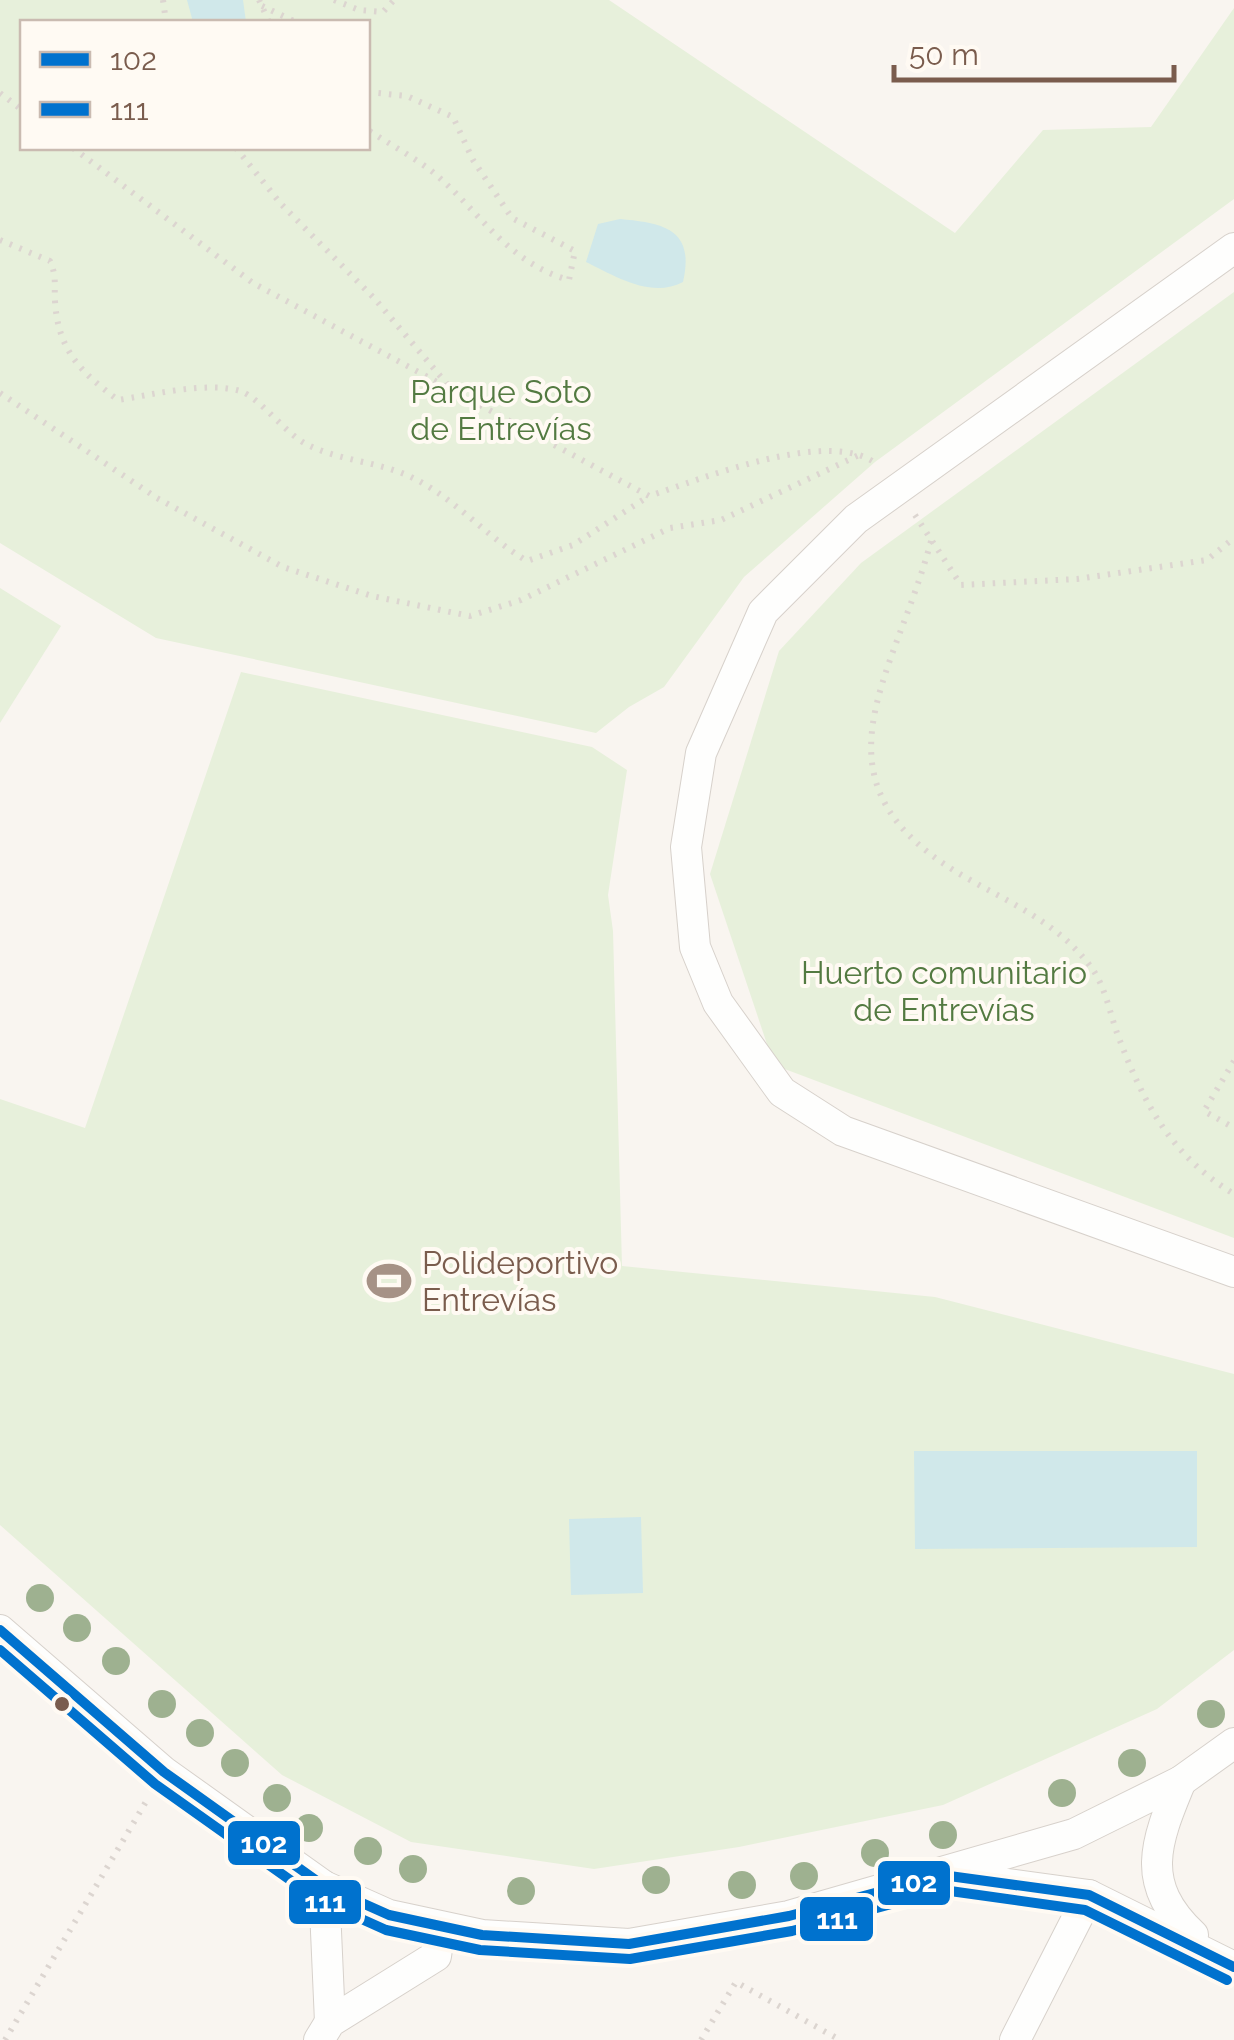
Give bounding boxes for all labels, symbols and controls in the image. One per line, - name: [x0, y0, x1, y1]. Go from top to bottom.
- legend: [20, 20, 370, 150]
- scale bar: [894, 20, 1174, 82]
- text: 50 m: [909, 37, 979, 72]
- text: 102: [110, 42, 157, 77]
- text: 111: [110, 92, 149, 127]
- park label: Parque Soto de Entrevías: [410, 373, 592, 447]
- park label: Huerto comunitario de Entrevías: [801, 954, 1087, 1028]
- place label: Polideportivo Entrevías: [422, 1244, 618, 1318]
- sports icon: Polideportivo Entrevías: [365, 1257, 413, 1305]
- unlabelled marker: [52, 1694, 72, 1714]
- line badge: 102: [226, 1819, 302, 1867]
- text: 102: [241, 1827, 287, 1860]
- line badge: 102: [876, 1859, 952, 1907]
- text: 102: [891, 1866, 937, 1899]
- line badge: 111: [287, 1878, 363, 1926]
- text: 111: [304, 1886, 346, 1919]
- line badge: 111: [798, 1895, 875, 1943]
- text: 111: [816, 1903, 858, 1936]

